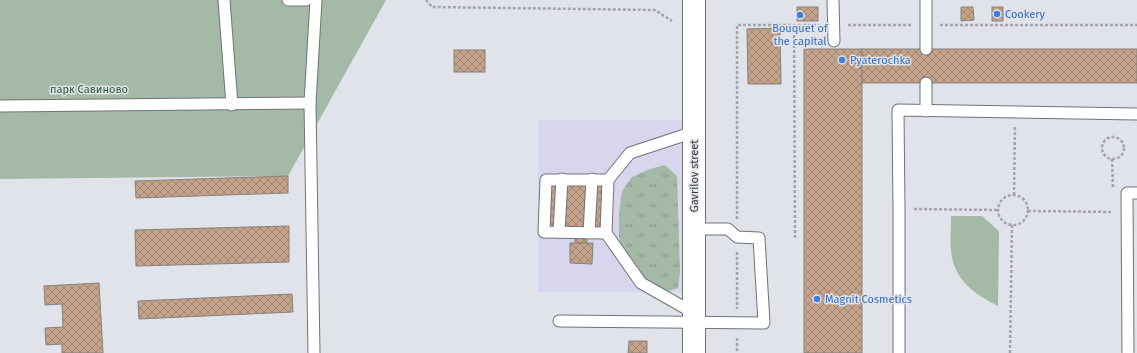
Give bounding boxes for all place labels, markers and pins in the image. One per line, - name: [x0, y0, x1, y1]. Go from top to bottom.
- place label: Cookery: [1005, 8, 1046, 21]
- marker: Cookery: [992, 9, 1002, 19]
- marker: Bouquet of the capital: [795, 10, 805, 20]
- place label: Bouquet of the capital: [772, 22, 829, 48]
- place label: Pyaterochka: [850, 54, 911, 67]
- marker: Pyaterochka: [837, 55, 847, 65]
- place label: Magnit Cosmetics: [825, 293, 912, 306]
- marker: Magnit Cosmetics: [812, 294, 822, 304]

